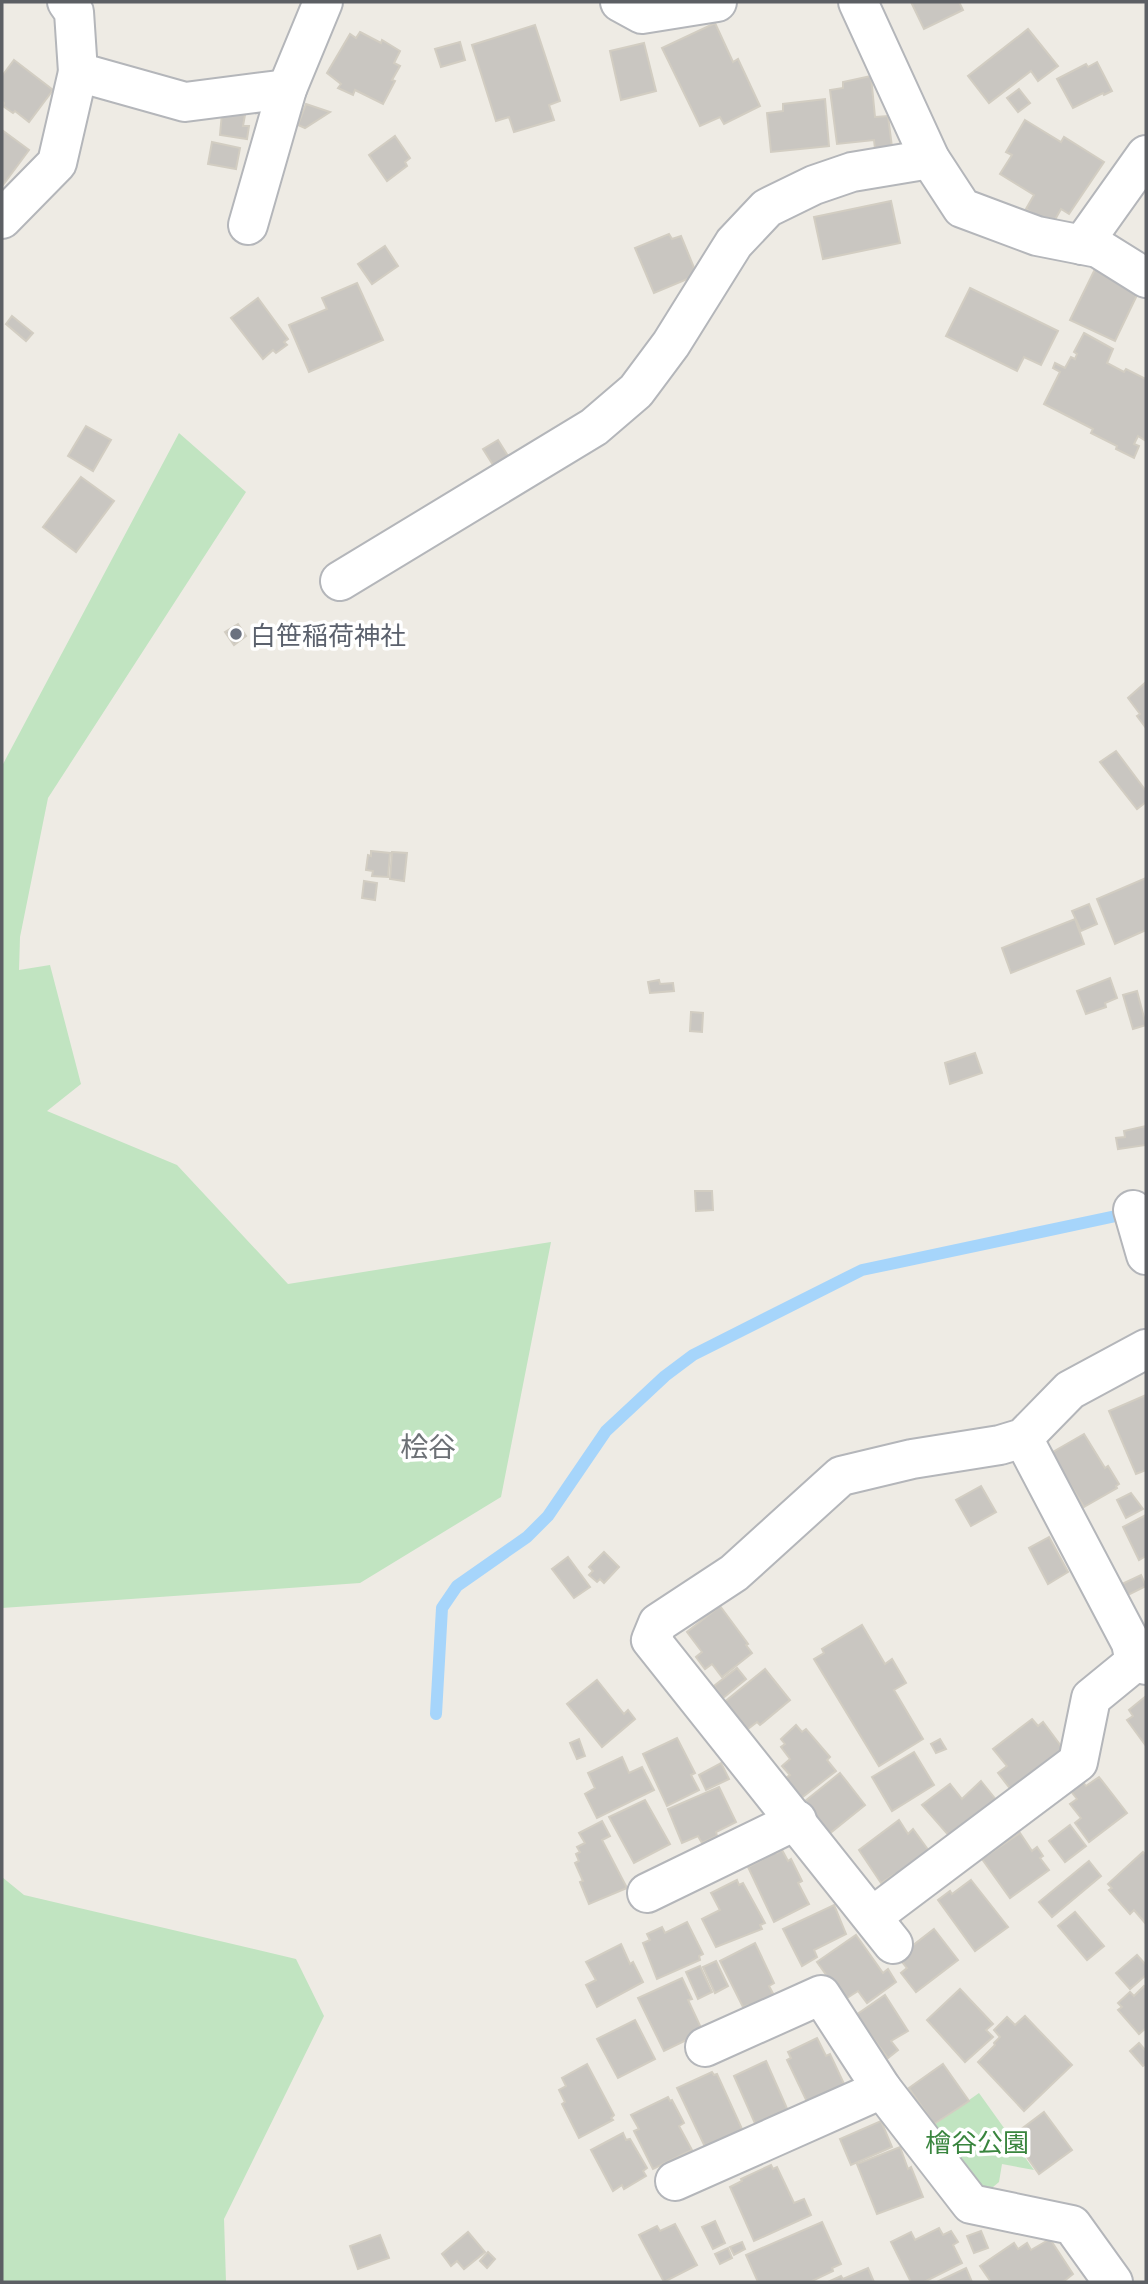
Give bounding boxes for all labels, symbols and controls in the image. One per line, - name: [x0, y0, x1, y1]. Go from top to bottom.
- place label: 白笹稲荷神社: [250, 619, 406, 650]
- marker: 白笹稲荷神社: [228, 626, 244, 642]
- district label: 桧谷: [400, 1429, 456, 1463]
- park label: 檜谷公園: [925, 2126, 1029, 2157]

